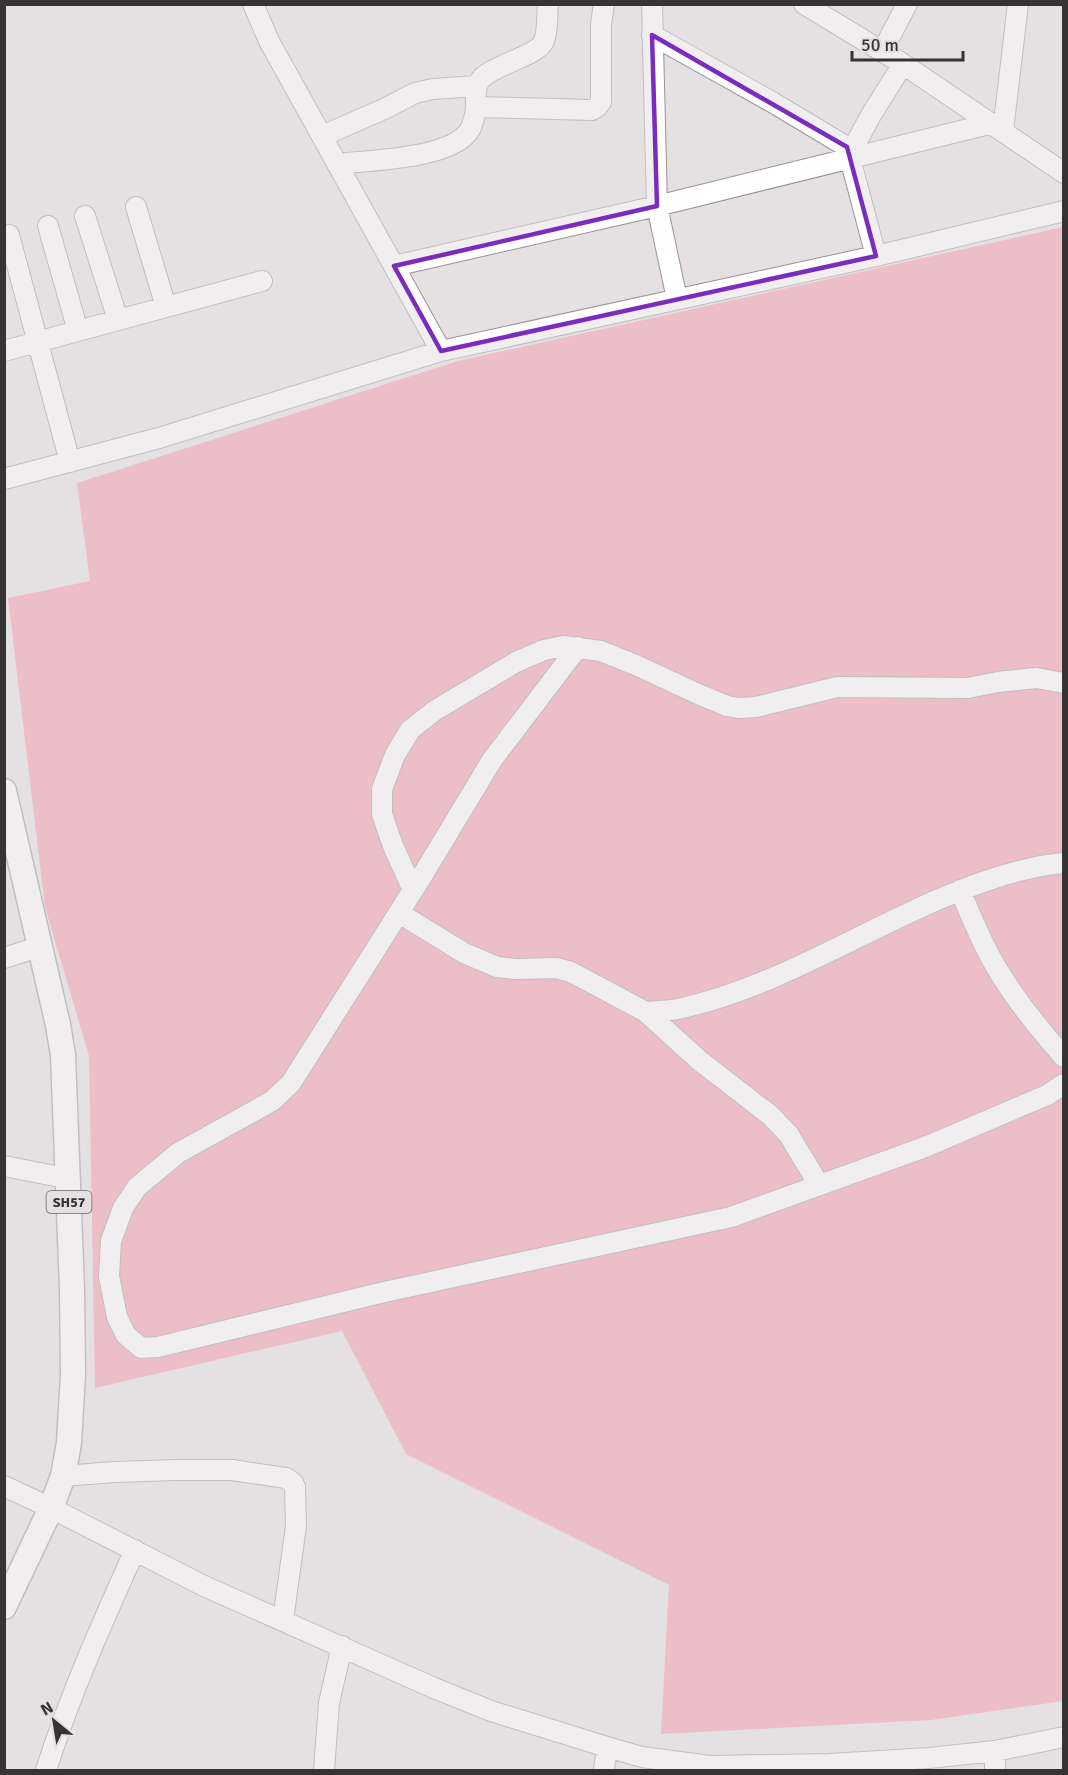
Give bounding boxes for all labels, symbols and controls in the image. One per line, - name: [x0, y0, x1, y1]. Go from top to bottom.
- scale bar: [852, 24, 963, 62]
- text: 50 m: [861, 34, 899, 56]
- road number: SH57: [46, 1191, 92, 1213]
- north arrow: [24, 1691, 84, 1751]
- text: N: [37, 1697, 57, 1720]

